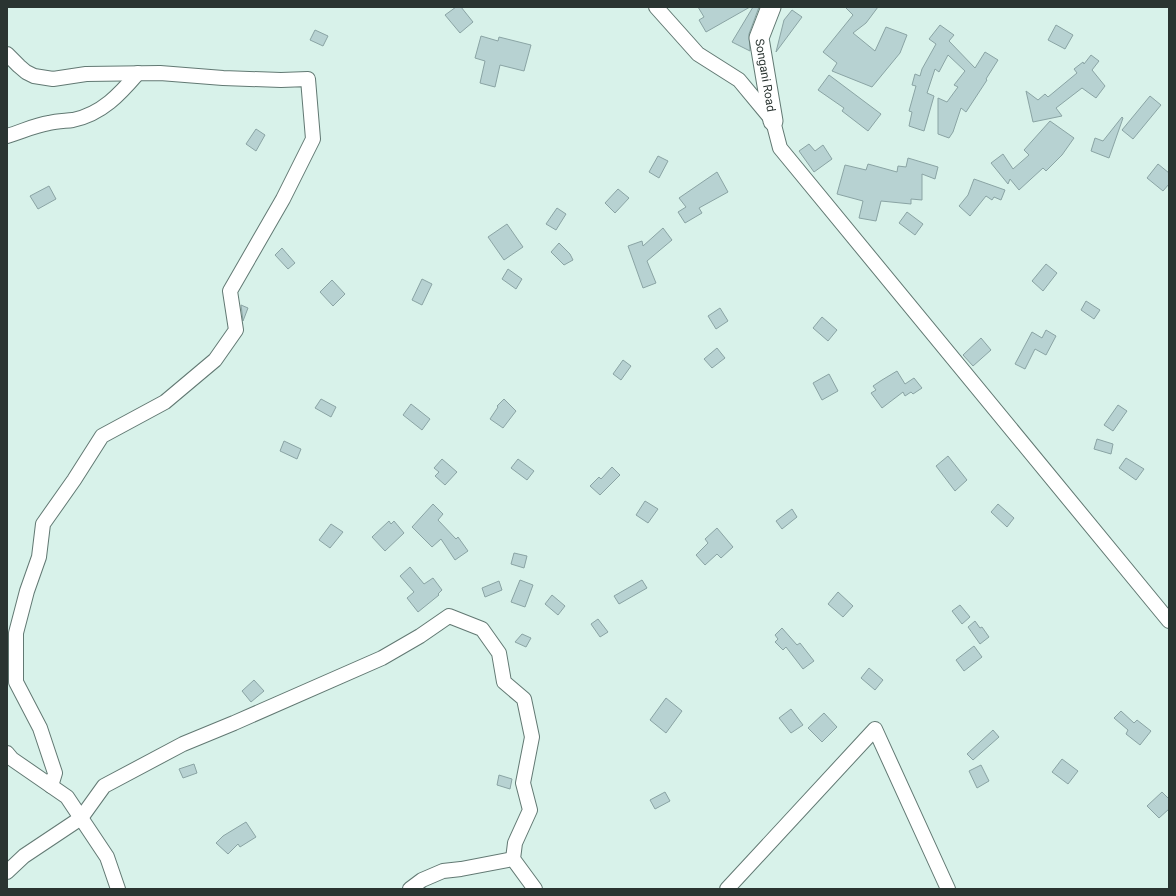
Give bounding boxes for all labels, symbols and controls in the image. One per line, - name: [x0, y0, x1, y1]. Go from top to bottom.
- street label: Songani Road: [752, 38, 778, 113]

